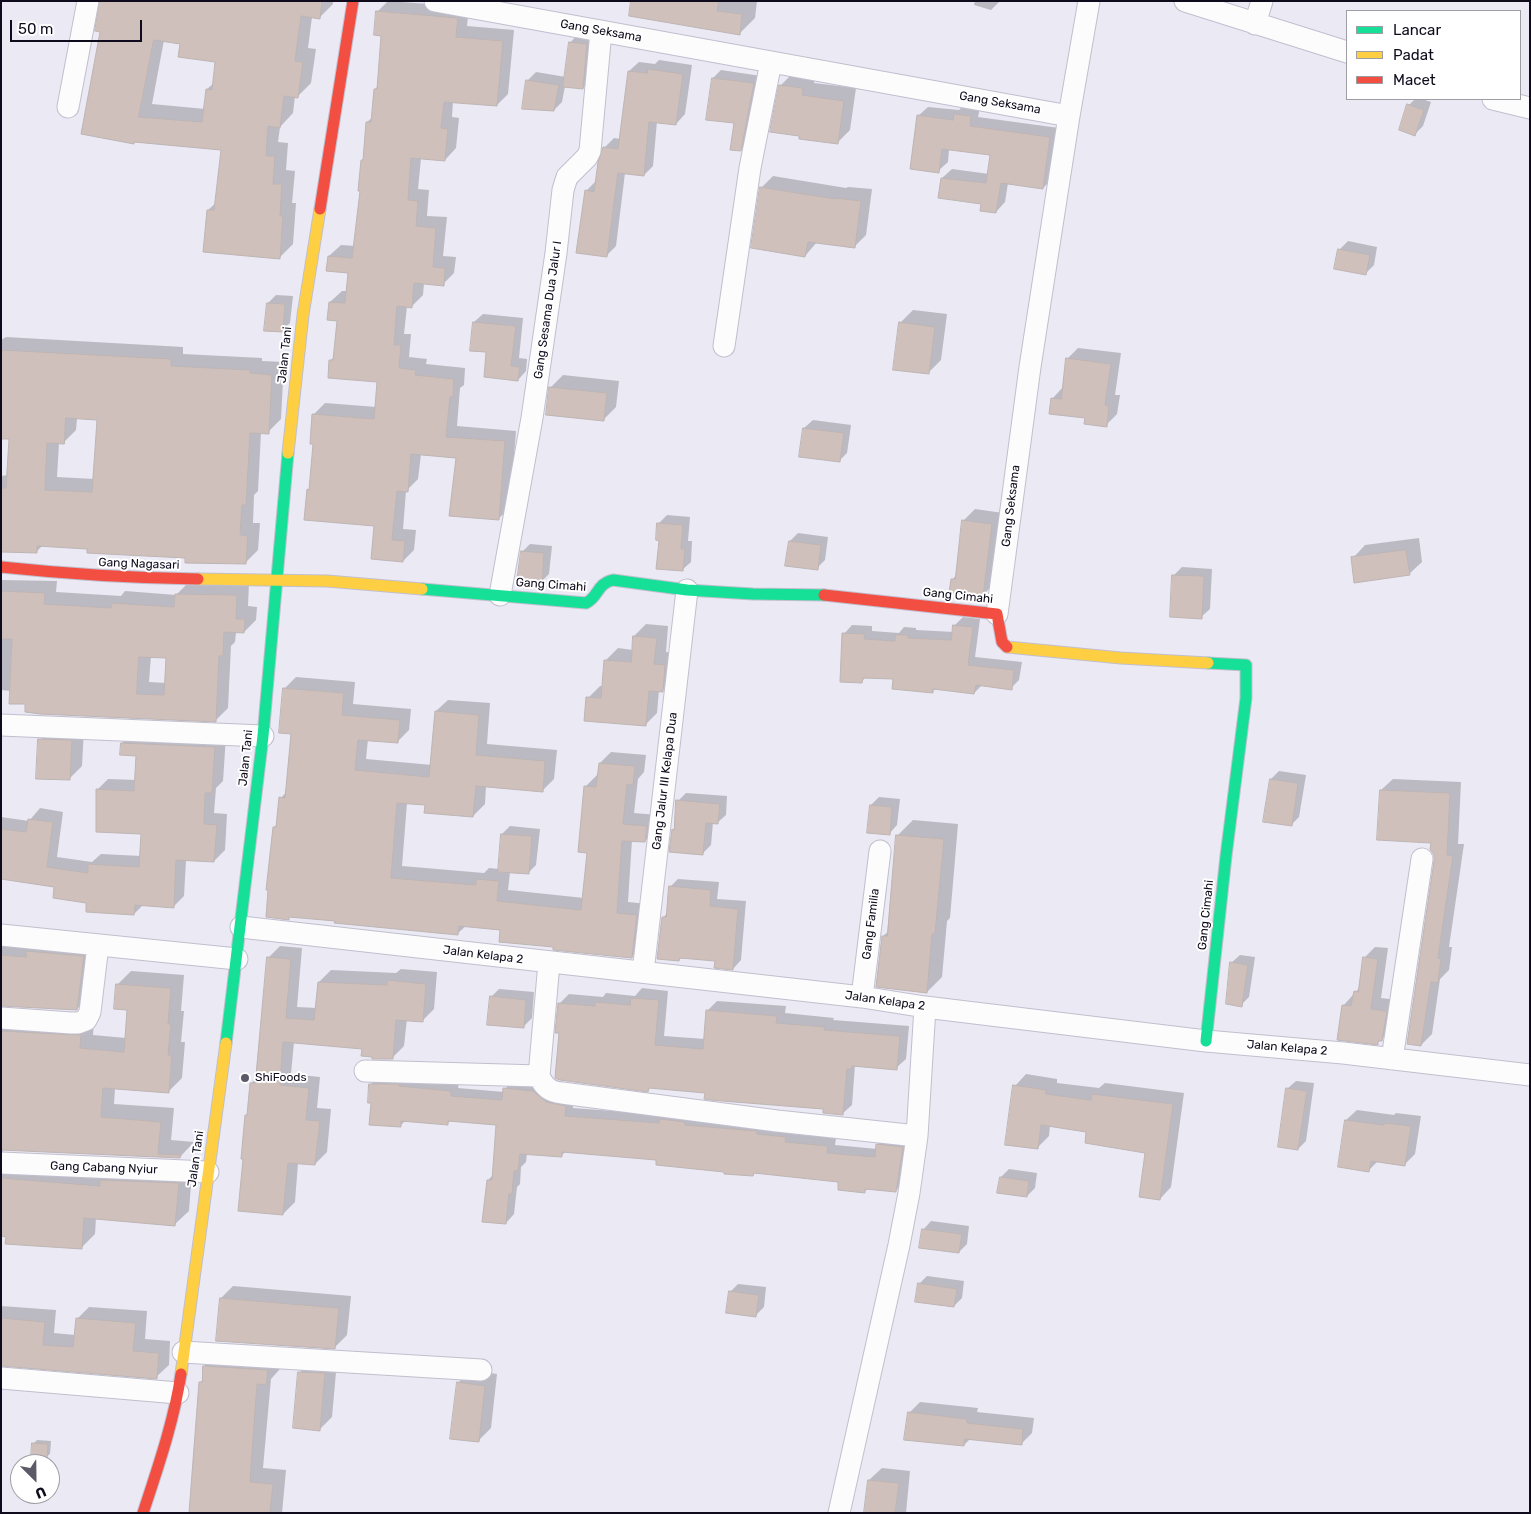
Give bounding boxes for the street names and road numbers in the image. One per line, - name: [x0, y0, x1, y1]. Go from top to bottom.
- street label: Gang Seksama: [559, 17, 643, 45]
- street label: Gang Seksama: [958, 89, 1042, 117]
- street label: Gang Sesama Dua Jalur I: [531, 240, 565, 380]
- street label: Jalan Tani: [275, 326, 295, 384]
- street label: Gang Seksama: [999, 464, 1023, 548]
- street label: Gang Nagasari: [98, 555, 180, 573]
- street label: Gang Cimahi: [515, 575, 587, 595]
- street label: Gang Cimahi: [922, 585, 994, 607]
- street label: Gang Jalur III Kelapa Dua: [649, 711, 681, 851]
- street label: Jalan Tani: [236, 729, 256, 787]
- street label: Gang Cimahi: [1195, 879, 1217, 951]
- street label: Gang Familia: [859, 888, 883, 960]
- street label: Jalan Kelapa 2: [442, 943, 524, 967]
- street label: Jalan Kelapa 2: [844, 988, 926, 1014]
- street label: Jalan Kelapa 2: [1246, 1037, 1328, 1059]
- street label: Jalan Tani: [185, 1130, 207, 1188]
- street label: Gang Cabang Nyiur: [50, 1159, 158, 1177]

